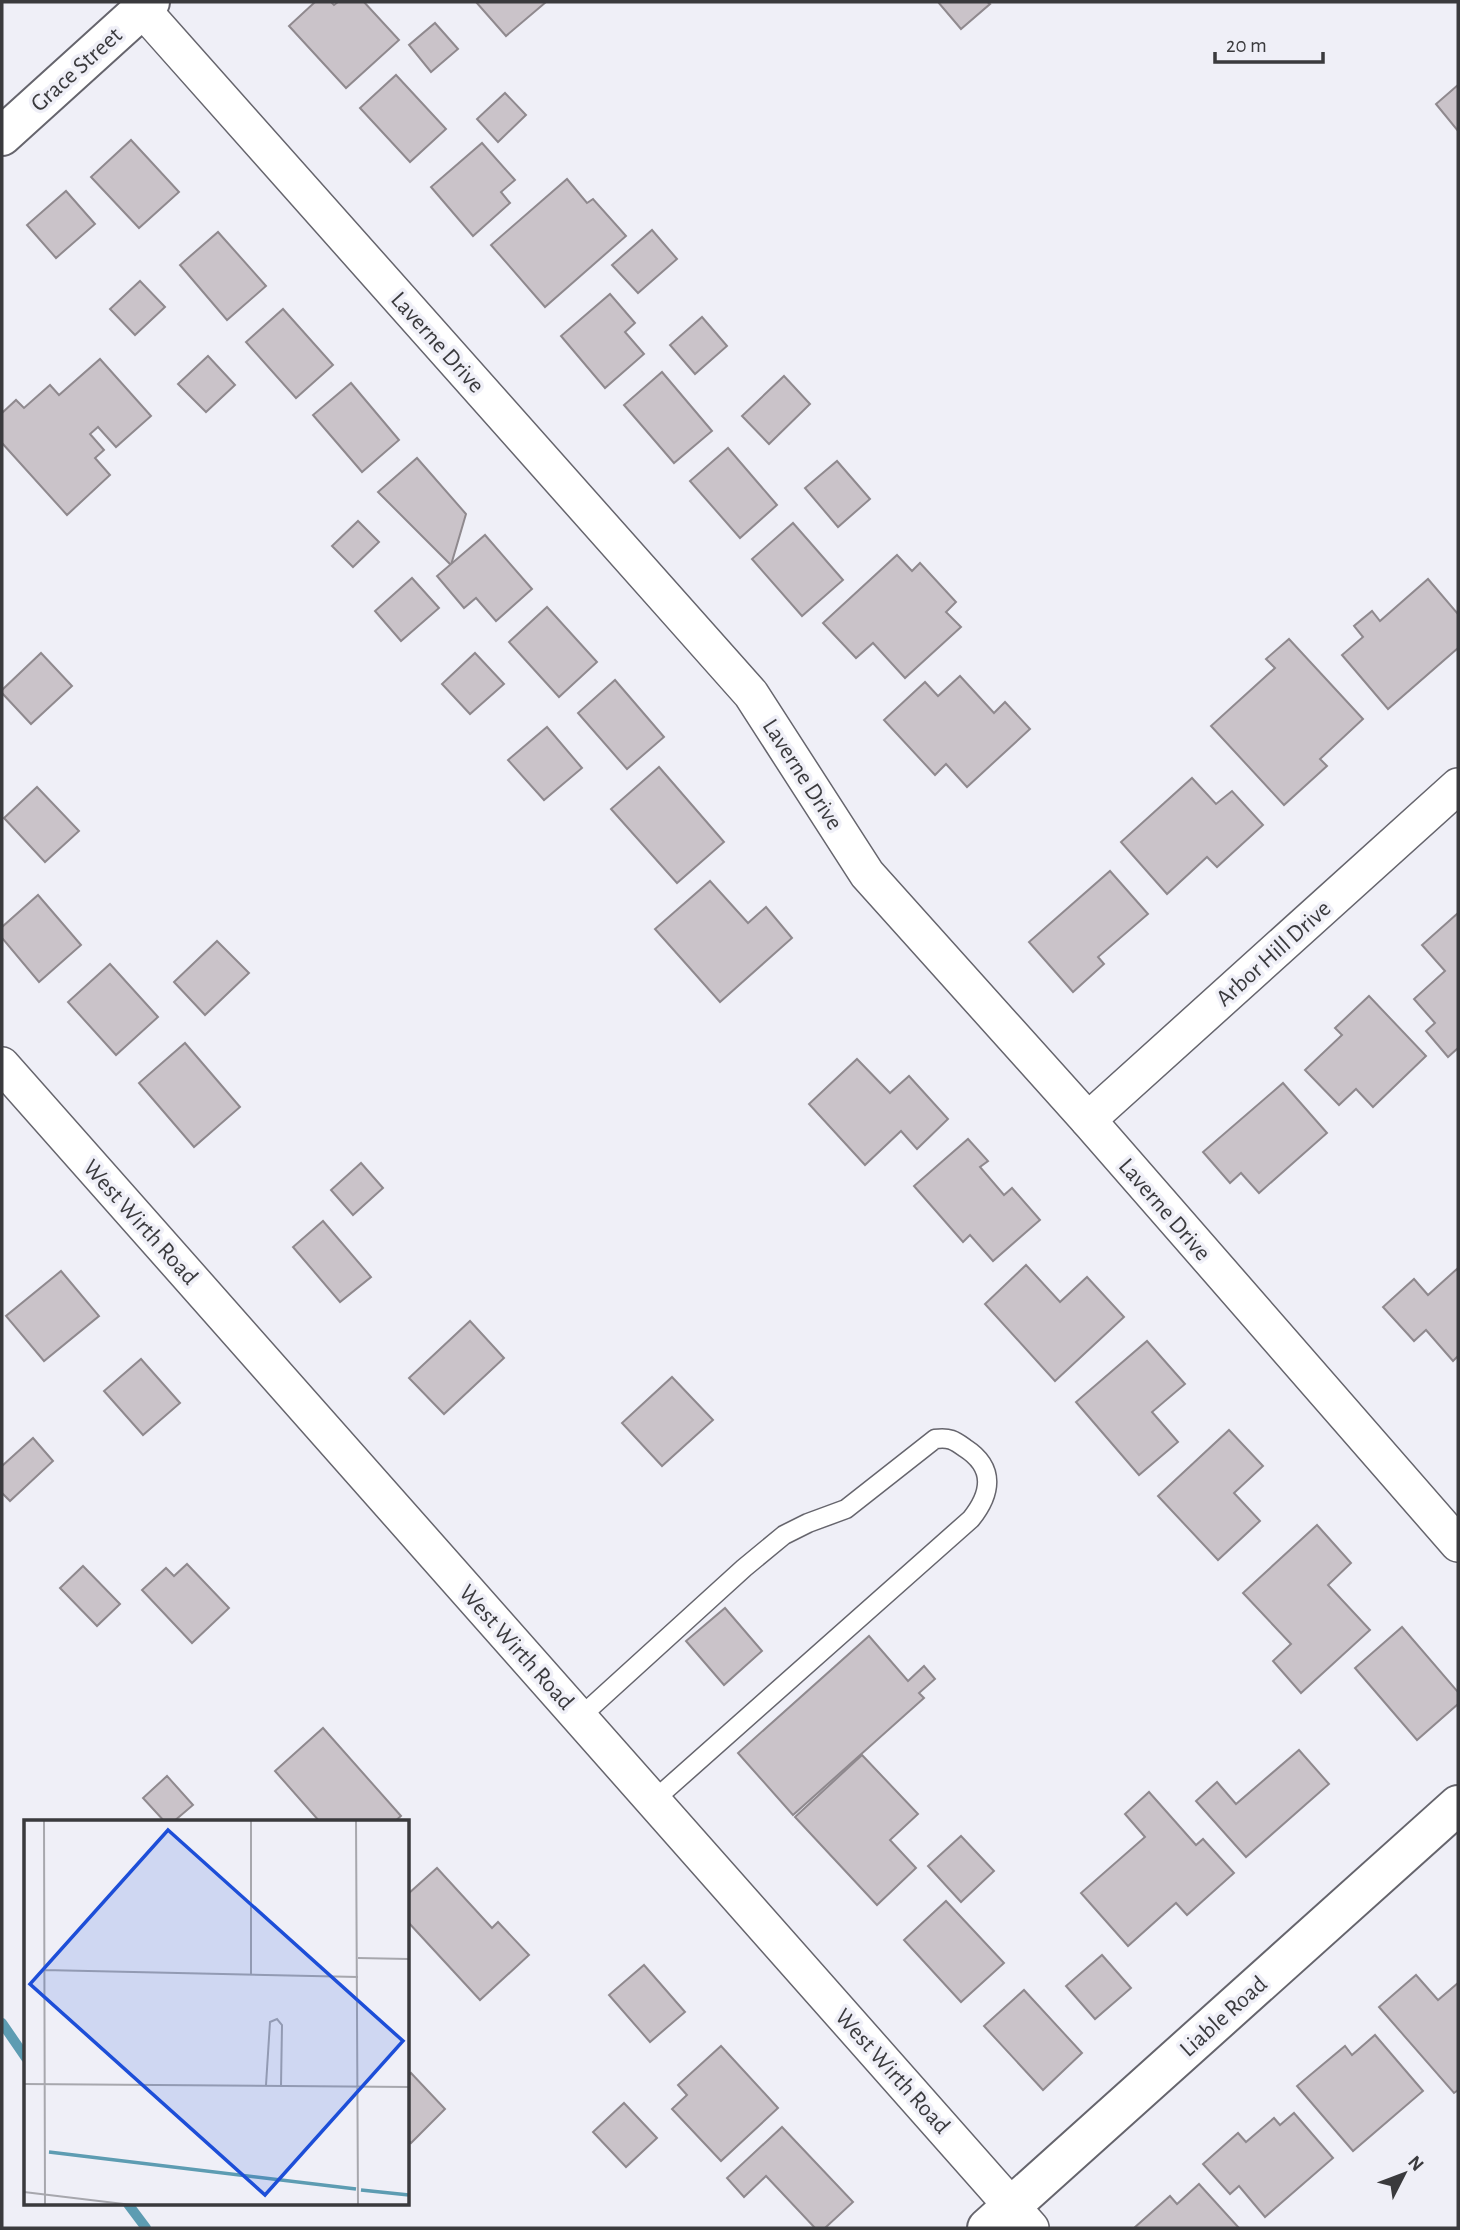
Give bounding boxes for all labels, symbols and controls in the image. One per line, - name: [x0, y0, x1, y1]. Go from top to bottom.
- scale bar: [1215, 21, 1324, 65]
- street label: Grace Street: [27, 23, 127, 117]
- text: 20 m: [1226, 35, 1267, 56]
- street label: Laverne Drive: [386, 288, 489, 398]
- street label: Laverne Drive: [758, 715, 847, 834]
- street label: Arbor Hill Drive: [1212, 896, 1336, 1011]
- street label: Laverne Drive: [1114, 1154, 1215, 1265]
- street label: West Wirth Road: [78, 1156, 202, 1290]
- street label: West Wirth Road: [454, 1581, 578, 1715]
- inset map: [24, 1820, 410, 2206]
- street label: Liable Road: [1176, 1972, 1272, 2062]
- street label: West Wirth Road: [830, 2005, 954, 2139]
- north arrow: [1369, 2139, 1439, 2209]
- text: N: [1404, 2152, 1427, 2175]

